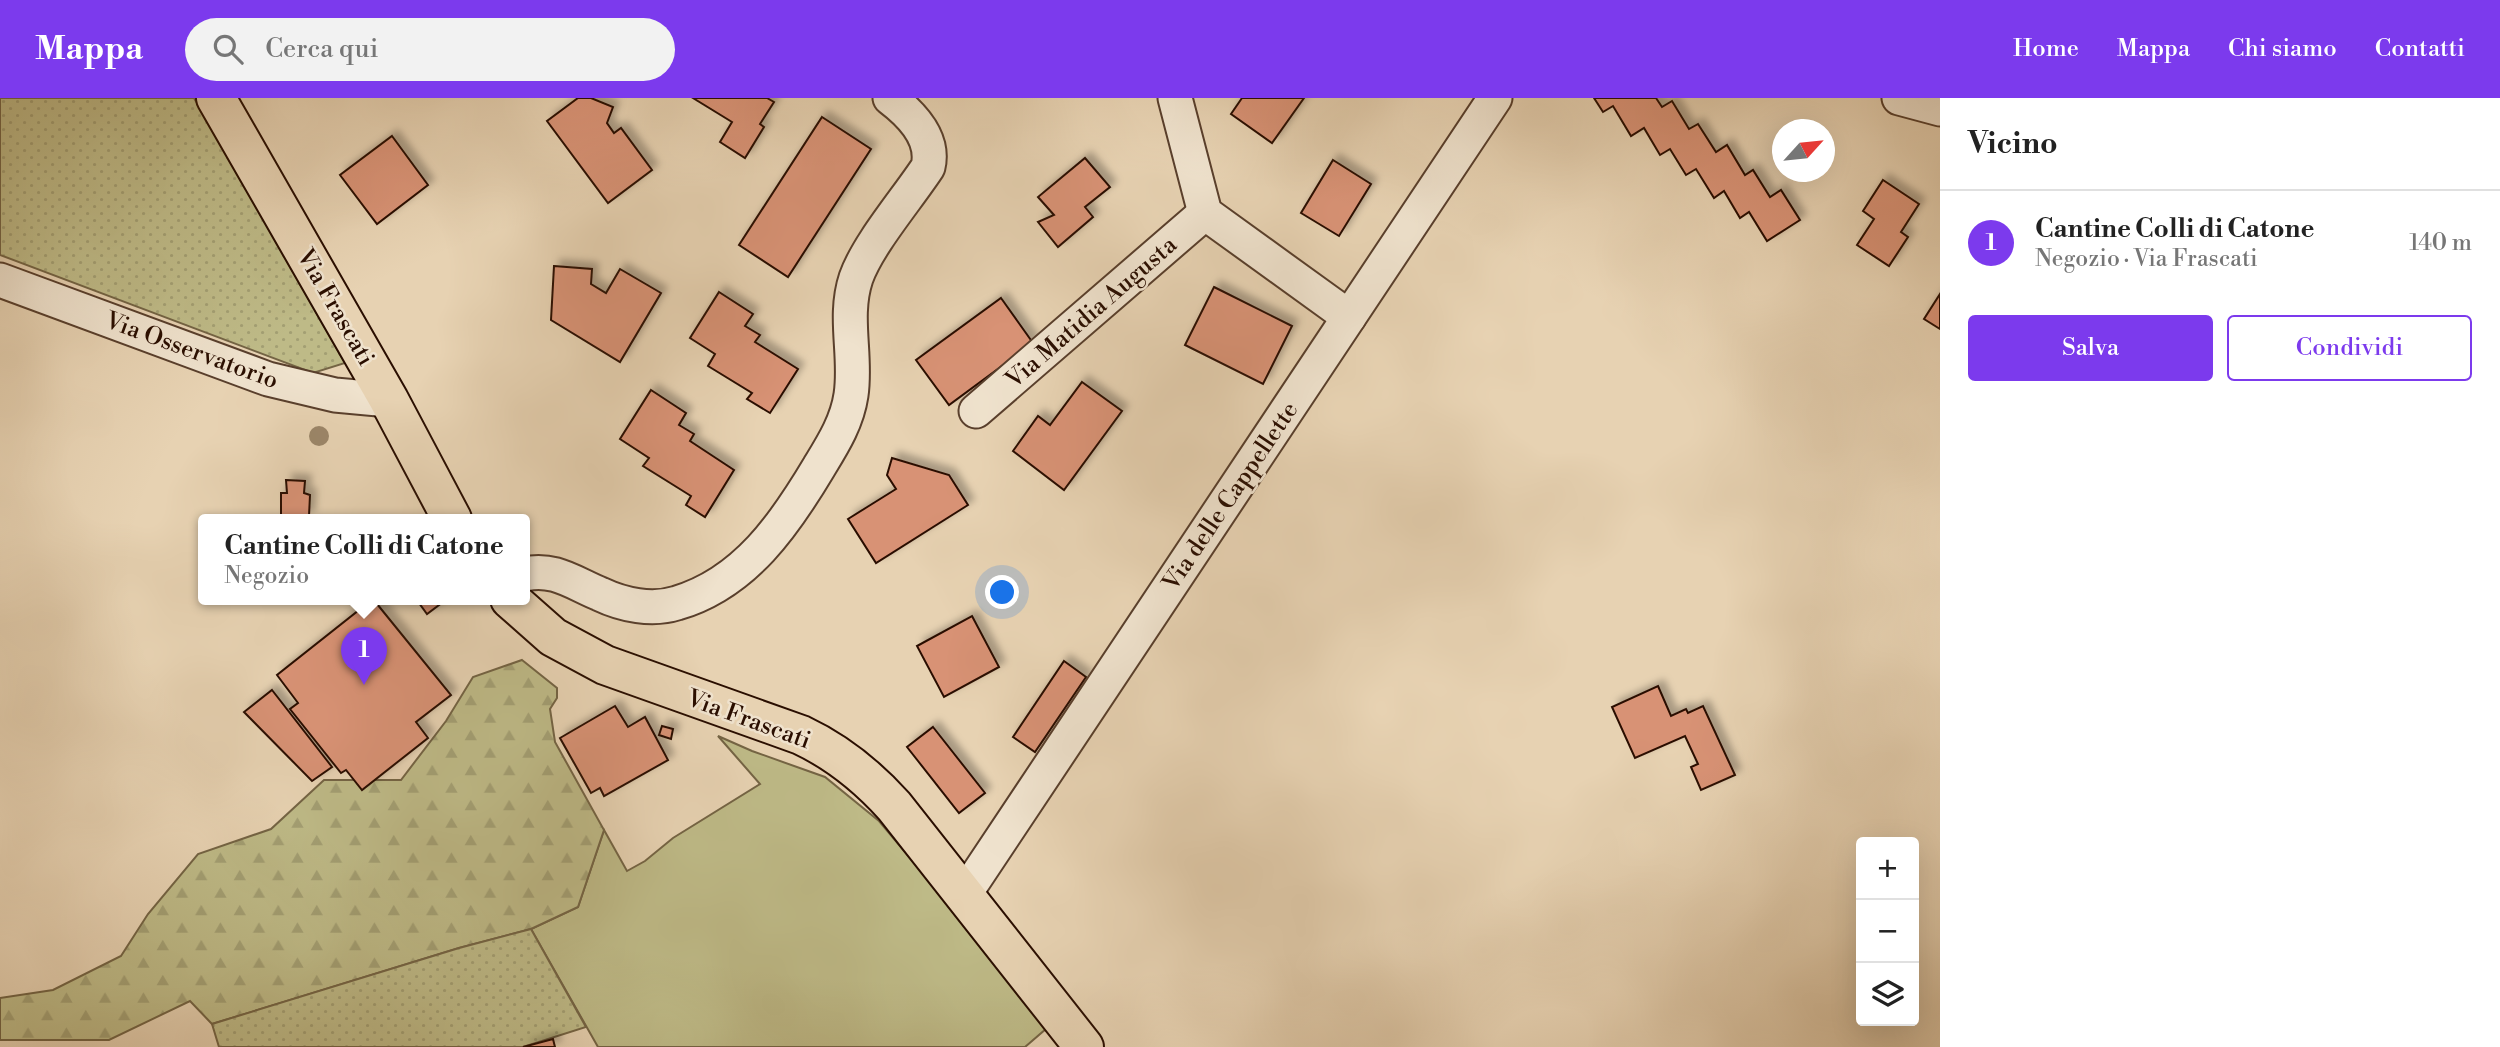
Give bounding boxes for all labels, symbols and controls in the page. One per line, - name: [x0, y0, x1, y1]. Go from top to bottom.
- search box: [185, 18, 675, 81]
- text: Mappa: [35, 29, 143, 70]
- icon: search: [209, 30, 247, 68]
- text: Cerca qui: [265, 33, 378, 65]
- text: Home: [2013, 34, 2079, 64]
- text: Mappa: [2117, 34, 2190, 64]
- text: Chi siamo: [2228, 34, 2337, 64]
- text: Contatti: [2375, 34, 2465, 64]
- north arrow: [1772, 119, 1835, 182]
- text: Vicino: [1968, 125, 2058, 163]
- text: Cantine Colli di Catone: [2035, 213, 2315, 245]
- text: 1: [1985, 229, 1997, 257]
- text: 140 m: [2409, 229, 2472, 257]
- street label: Via Matidia Augusta: [999, 230, 1184, 396]
- street label: Via Frascati: [289, 243, 381, 371]
- text: Negozio · Via Frascati: [2035, 245, 2258, 273]
- street label: Via Osservatorio: [100, 305, 282, 396]
- button: Salva: [1968, 315, 2213, 381]
- button: Condividi: [2227, 315, 2472, 381]
- street label: Via delle Cappellette: [1156, 396, 1305, 598]
- popup: [198, 514, 530, 605]
- text: Cantine Colli di Catone: [224, 530, 504, 562]
- text: Negozio: [224, 562, 309, 590]
- your location: [985, 575, 1019, 609]
- pin: 1: [341, 627, 387, 685]
- street label: Via Frascati: [682, 683, 815, 756]
- map controls: [1856, 837, 1919, 1026]
- button: +: [1856, 837, 1919, 900]
- button: −: [1856, 900, 1919, 963]
- button: layers: [1856, 963, 1919, 1026]

